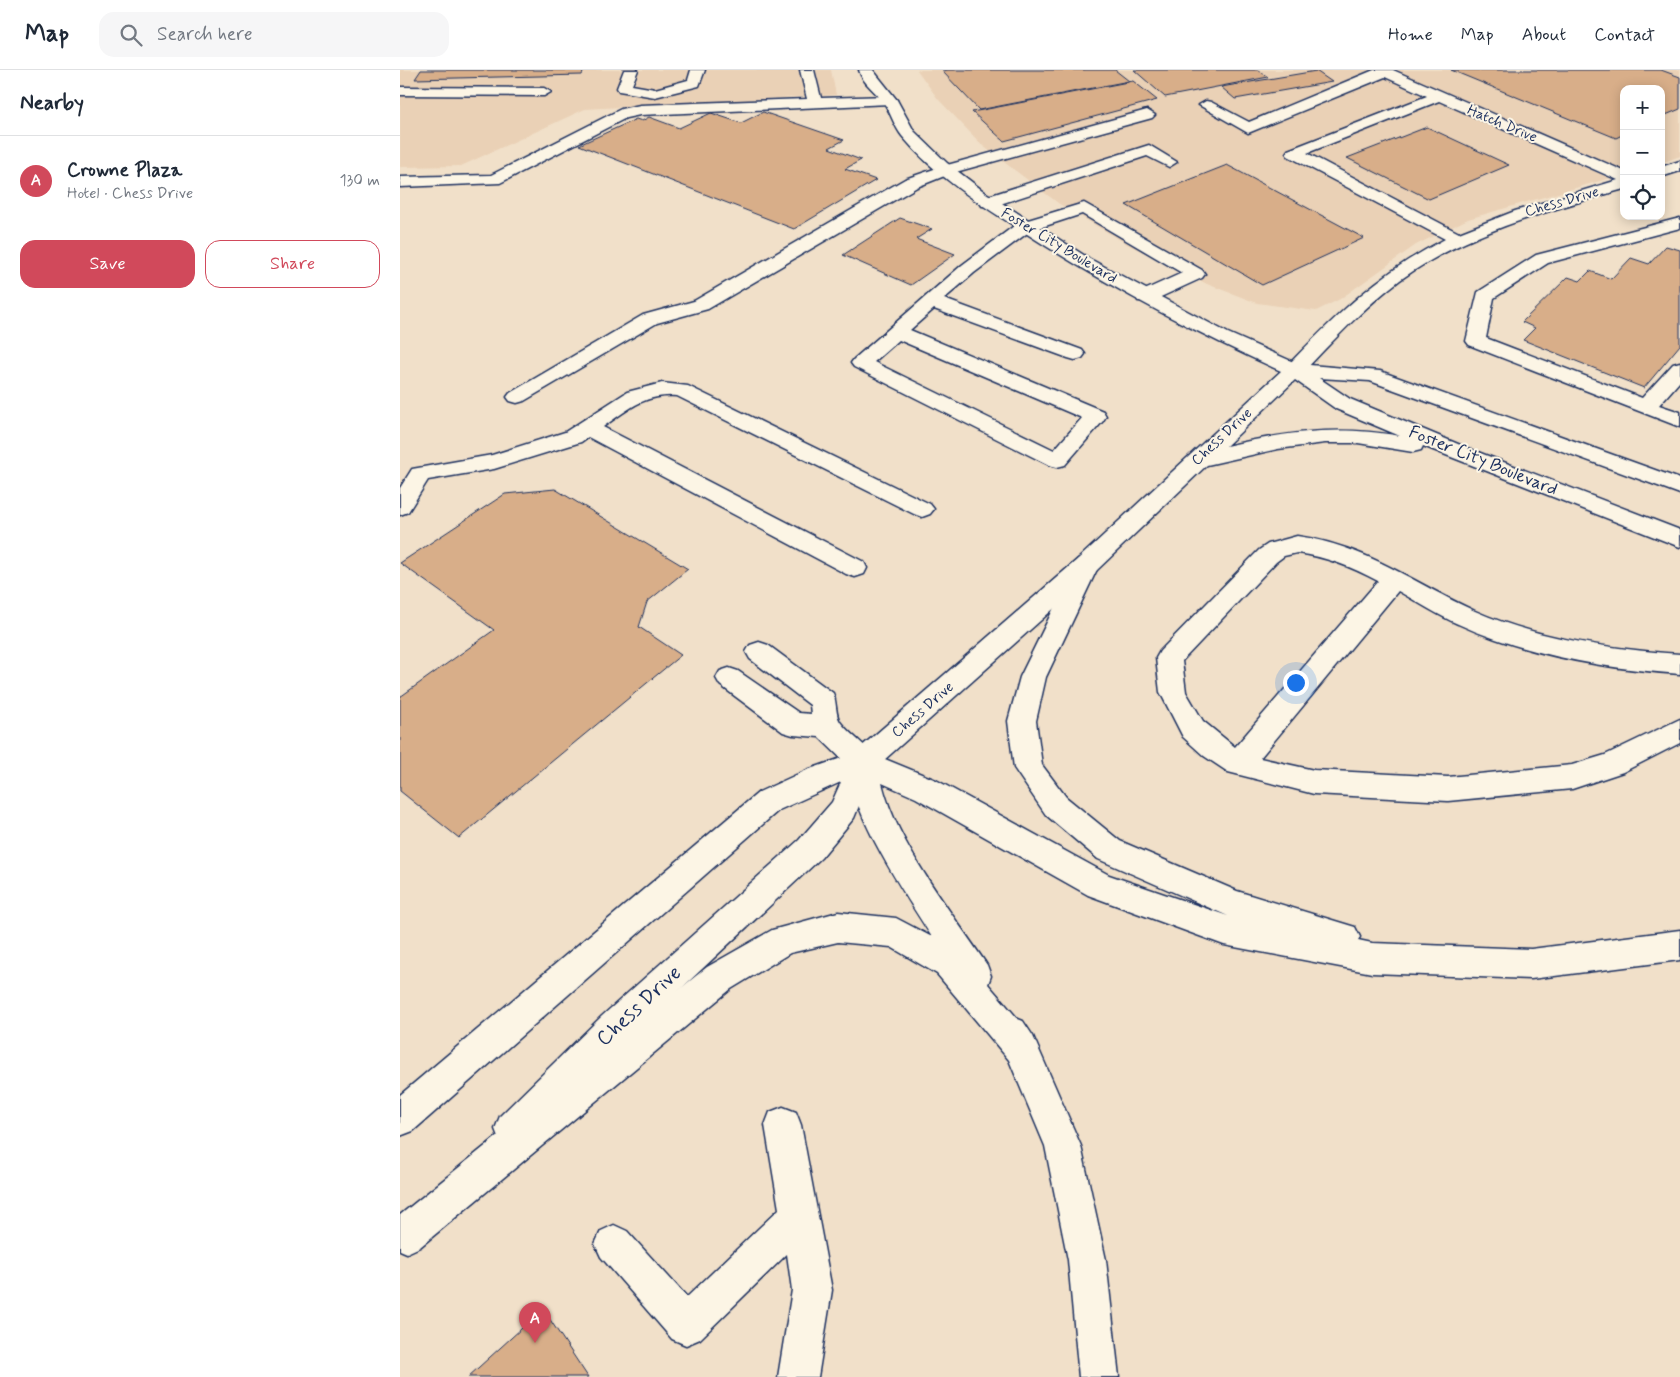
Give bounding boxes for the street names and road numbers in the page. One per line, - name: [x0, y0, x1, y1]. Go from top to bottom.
- street label: Hatch Drive: [1464, 100, 1540, 148]
- street label: Chess Drive: [1523, 182, 1602, 222]
- street label: Foster City Boulevard: [997, 203, 1121, 289]
- street label: Chess Drive: [1187, 404, 1257, 470]
- street label: Foster City Boulevard: [1405, 420, 1561, 502]
- street label: Chess Drive: [888, 677, 959, 743]
- street label: Chess Drive: [590, 959, 688, 1053]

